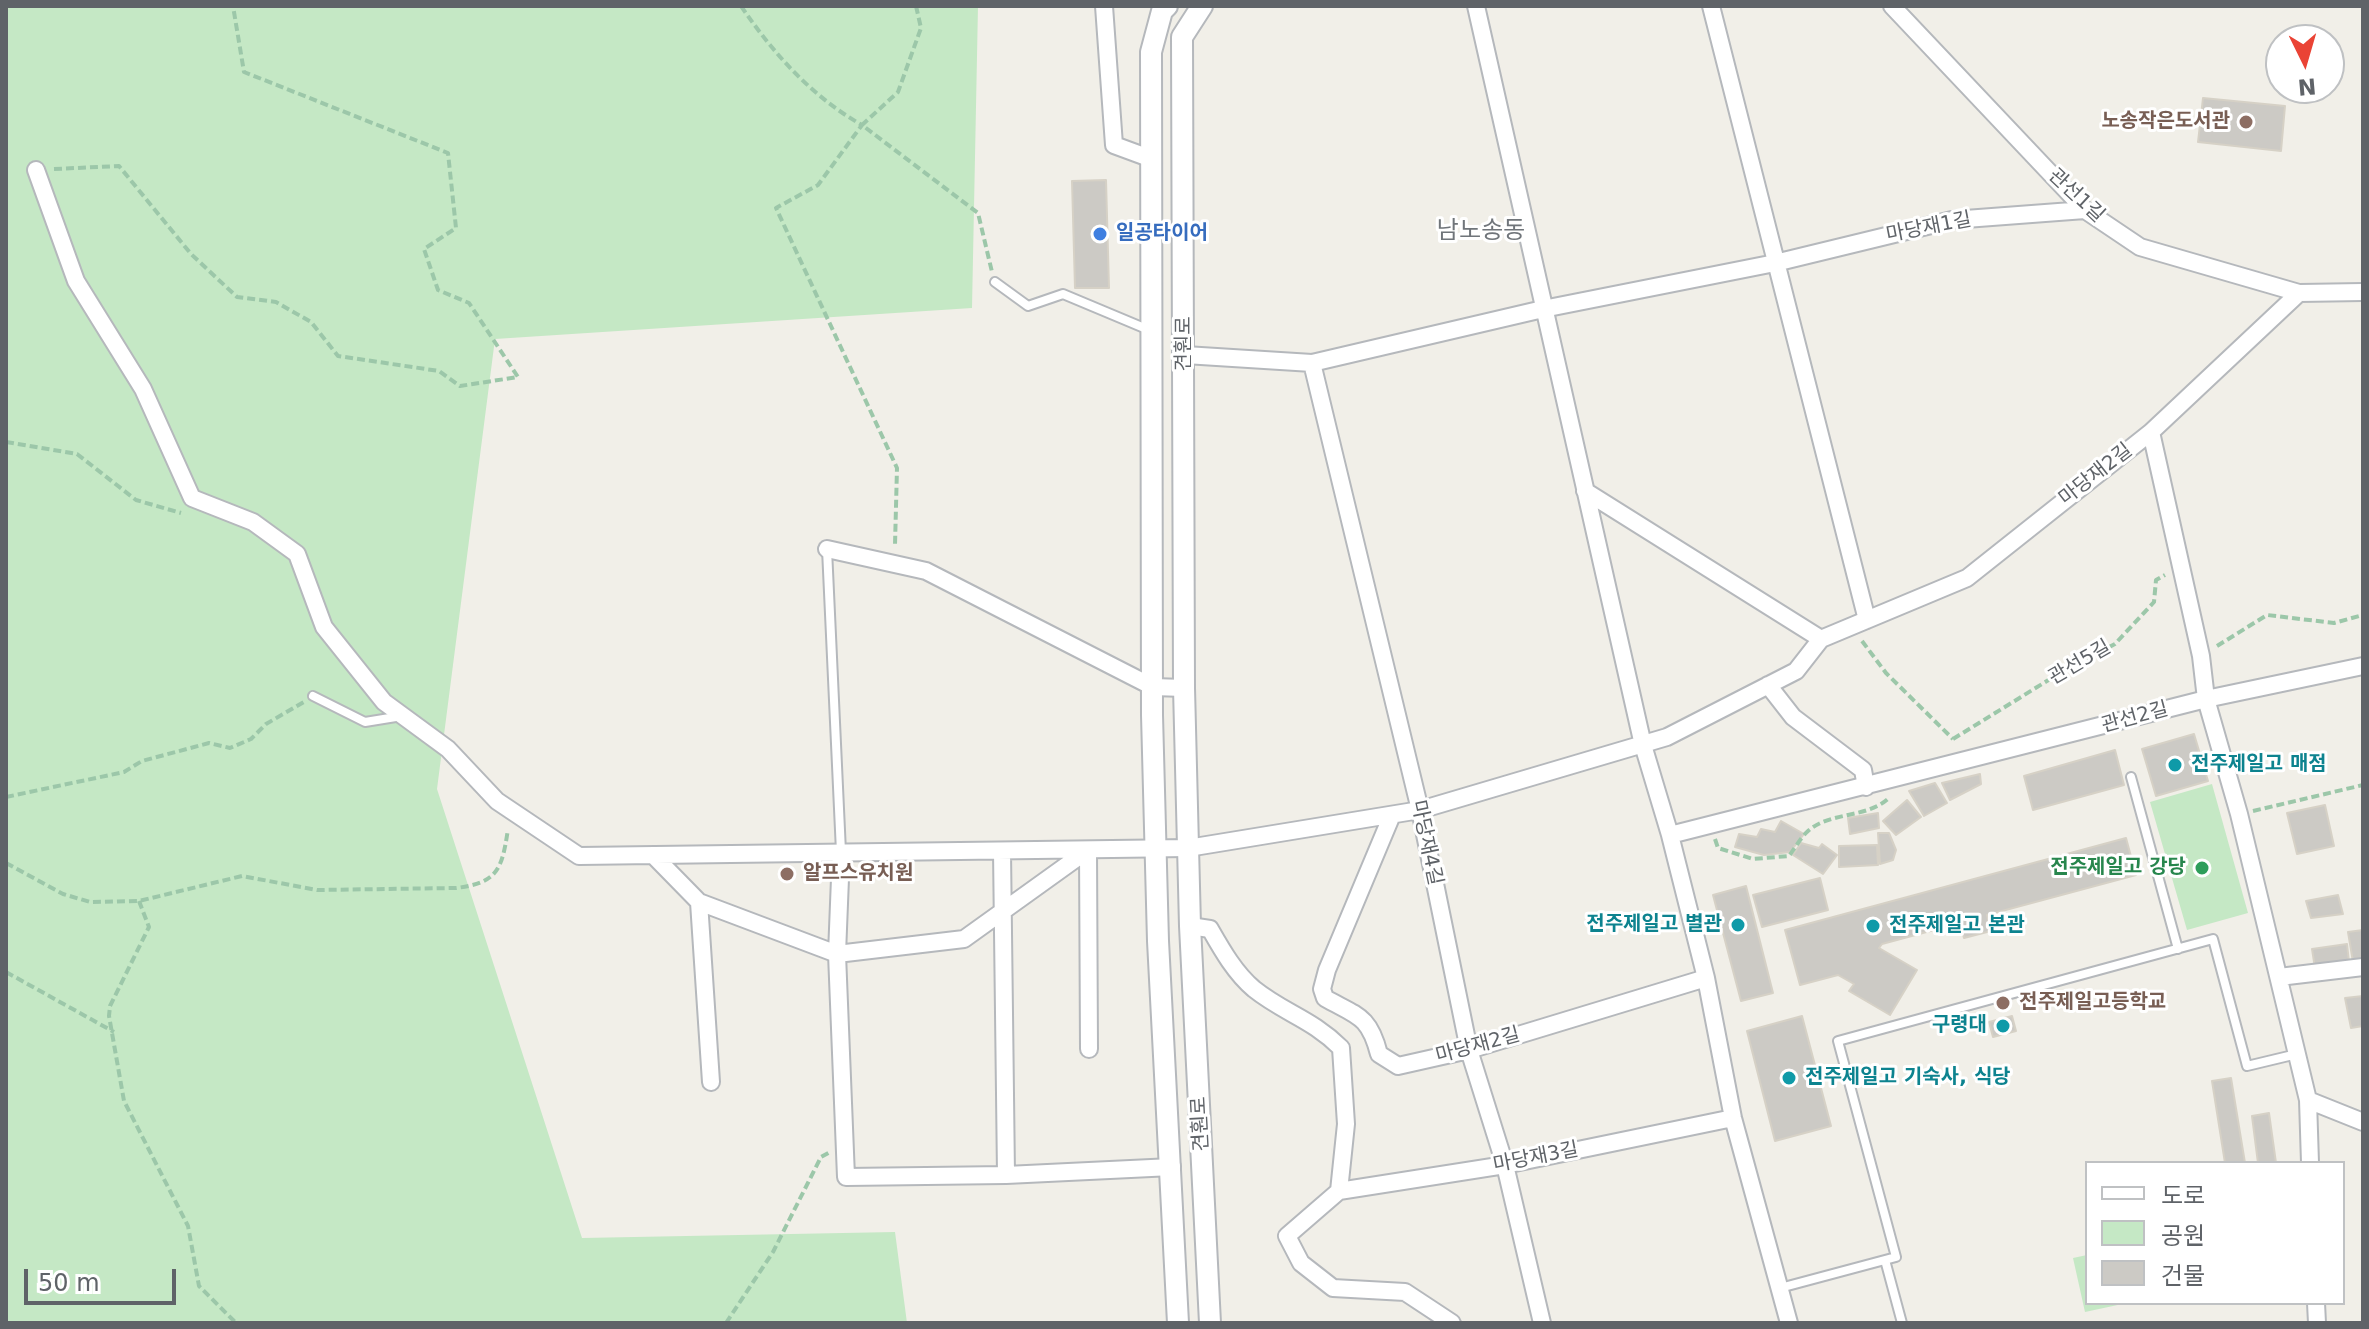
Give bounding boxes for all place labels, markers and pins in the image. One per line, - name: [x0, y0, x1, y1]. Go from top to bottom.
- place label: 노송작은도서관: [2101, 110, 2230, 134]
- marker: 노송작은도서관: [2237, 113, 2255, 131]
- place label: 일공타이어: [1116, 222, 1208, 246]
- marker: 일공타이어: [1091, 225, 1109, 243]
- place label: 전주제일고 매점: [2191, 753, 2327, 777]
- marker: 전주제일고 매점: [2166, 756, 2184, 774]
- place label: 전주제일고 강당: [2050, 856, 2186, 880]
- marker: 전주제일고 강당: [2193, 859, 2211, 877]
- place label: 알프스유치원: [803, 862, 913, 886]
- marker: 알프스유치원: [778, 865, 796, 883]
- place label: 전주제일고 별관: [1586, 913, 1722, 937]
- place label: 전주제일고 본관: [1889, 914, 2025, 938]
- marker: 전주제일고 별관: [1729, 916, 1747, 934]
- marker: 전주제일고 본관: [1864, 917, 1882, 935]
- place label: 전주제일고등학교: [2019, 991, 2166, 1015]
- marker: 전주제일고등학교: [1994, 994, 2012, 1012]
- place label: 구령대: [1932, 1014, 1987, 1038]
- marker: 구령대: [1994, 1017, 2012, 1035]
- place label: 전주제일고 기숙사, 식당: [1805, 1066, 2011, 1090]
- marker: 전주제일고 기숙사, 식당: [1780, 1069, 1798, 1087]

